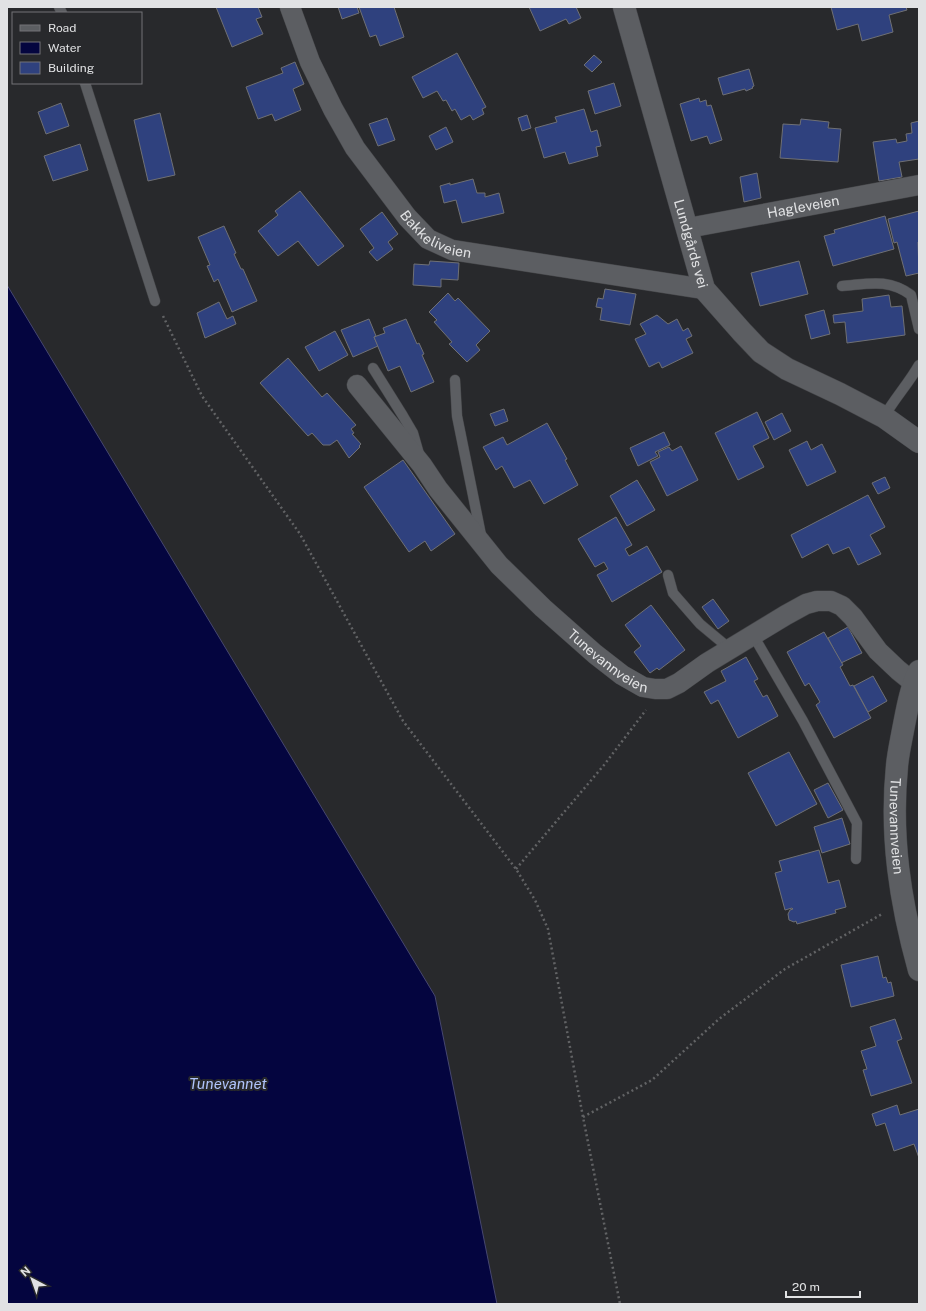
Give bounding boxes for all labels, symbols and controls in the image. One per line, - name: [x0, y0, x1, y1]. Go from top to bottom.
- legend: [12, 12, 142, 84]
- text: Road: [48, 21, 76, 35]
- text: Water: [48, 41, 82, 55]
- text: Building: [48, 61, 94, 75]
- street label: Hagleveien: [766, 192, 840, 221]
- street label: Lundgårds vei: [671, 197, 711, 290]
- street label: Bakkeliveien: [397, 207, 472, 261]
- street label: Tunevannveien: [565, 626, 649, 696]
- street label: Tunevannveien: [887, 777, 907, 875]
- water label: Tunevannet: [189, 1075, 267, 1092]
- north arrow: [12, 1259, 52, 1299]
- text: N: [18, 1264, 33, 1279]
- scale bar: [786, 1273, 860, 1299]
- text: 20 m: [792, 1280, 820, 1294]

